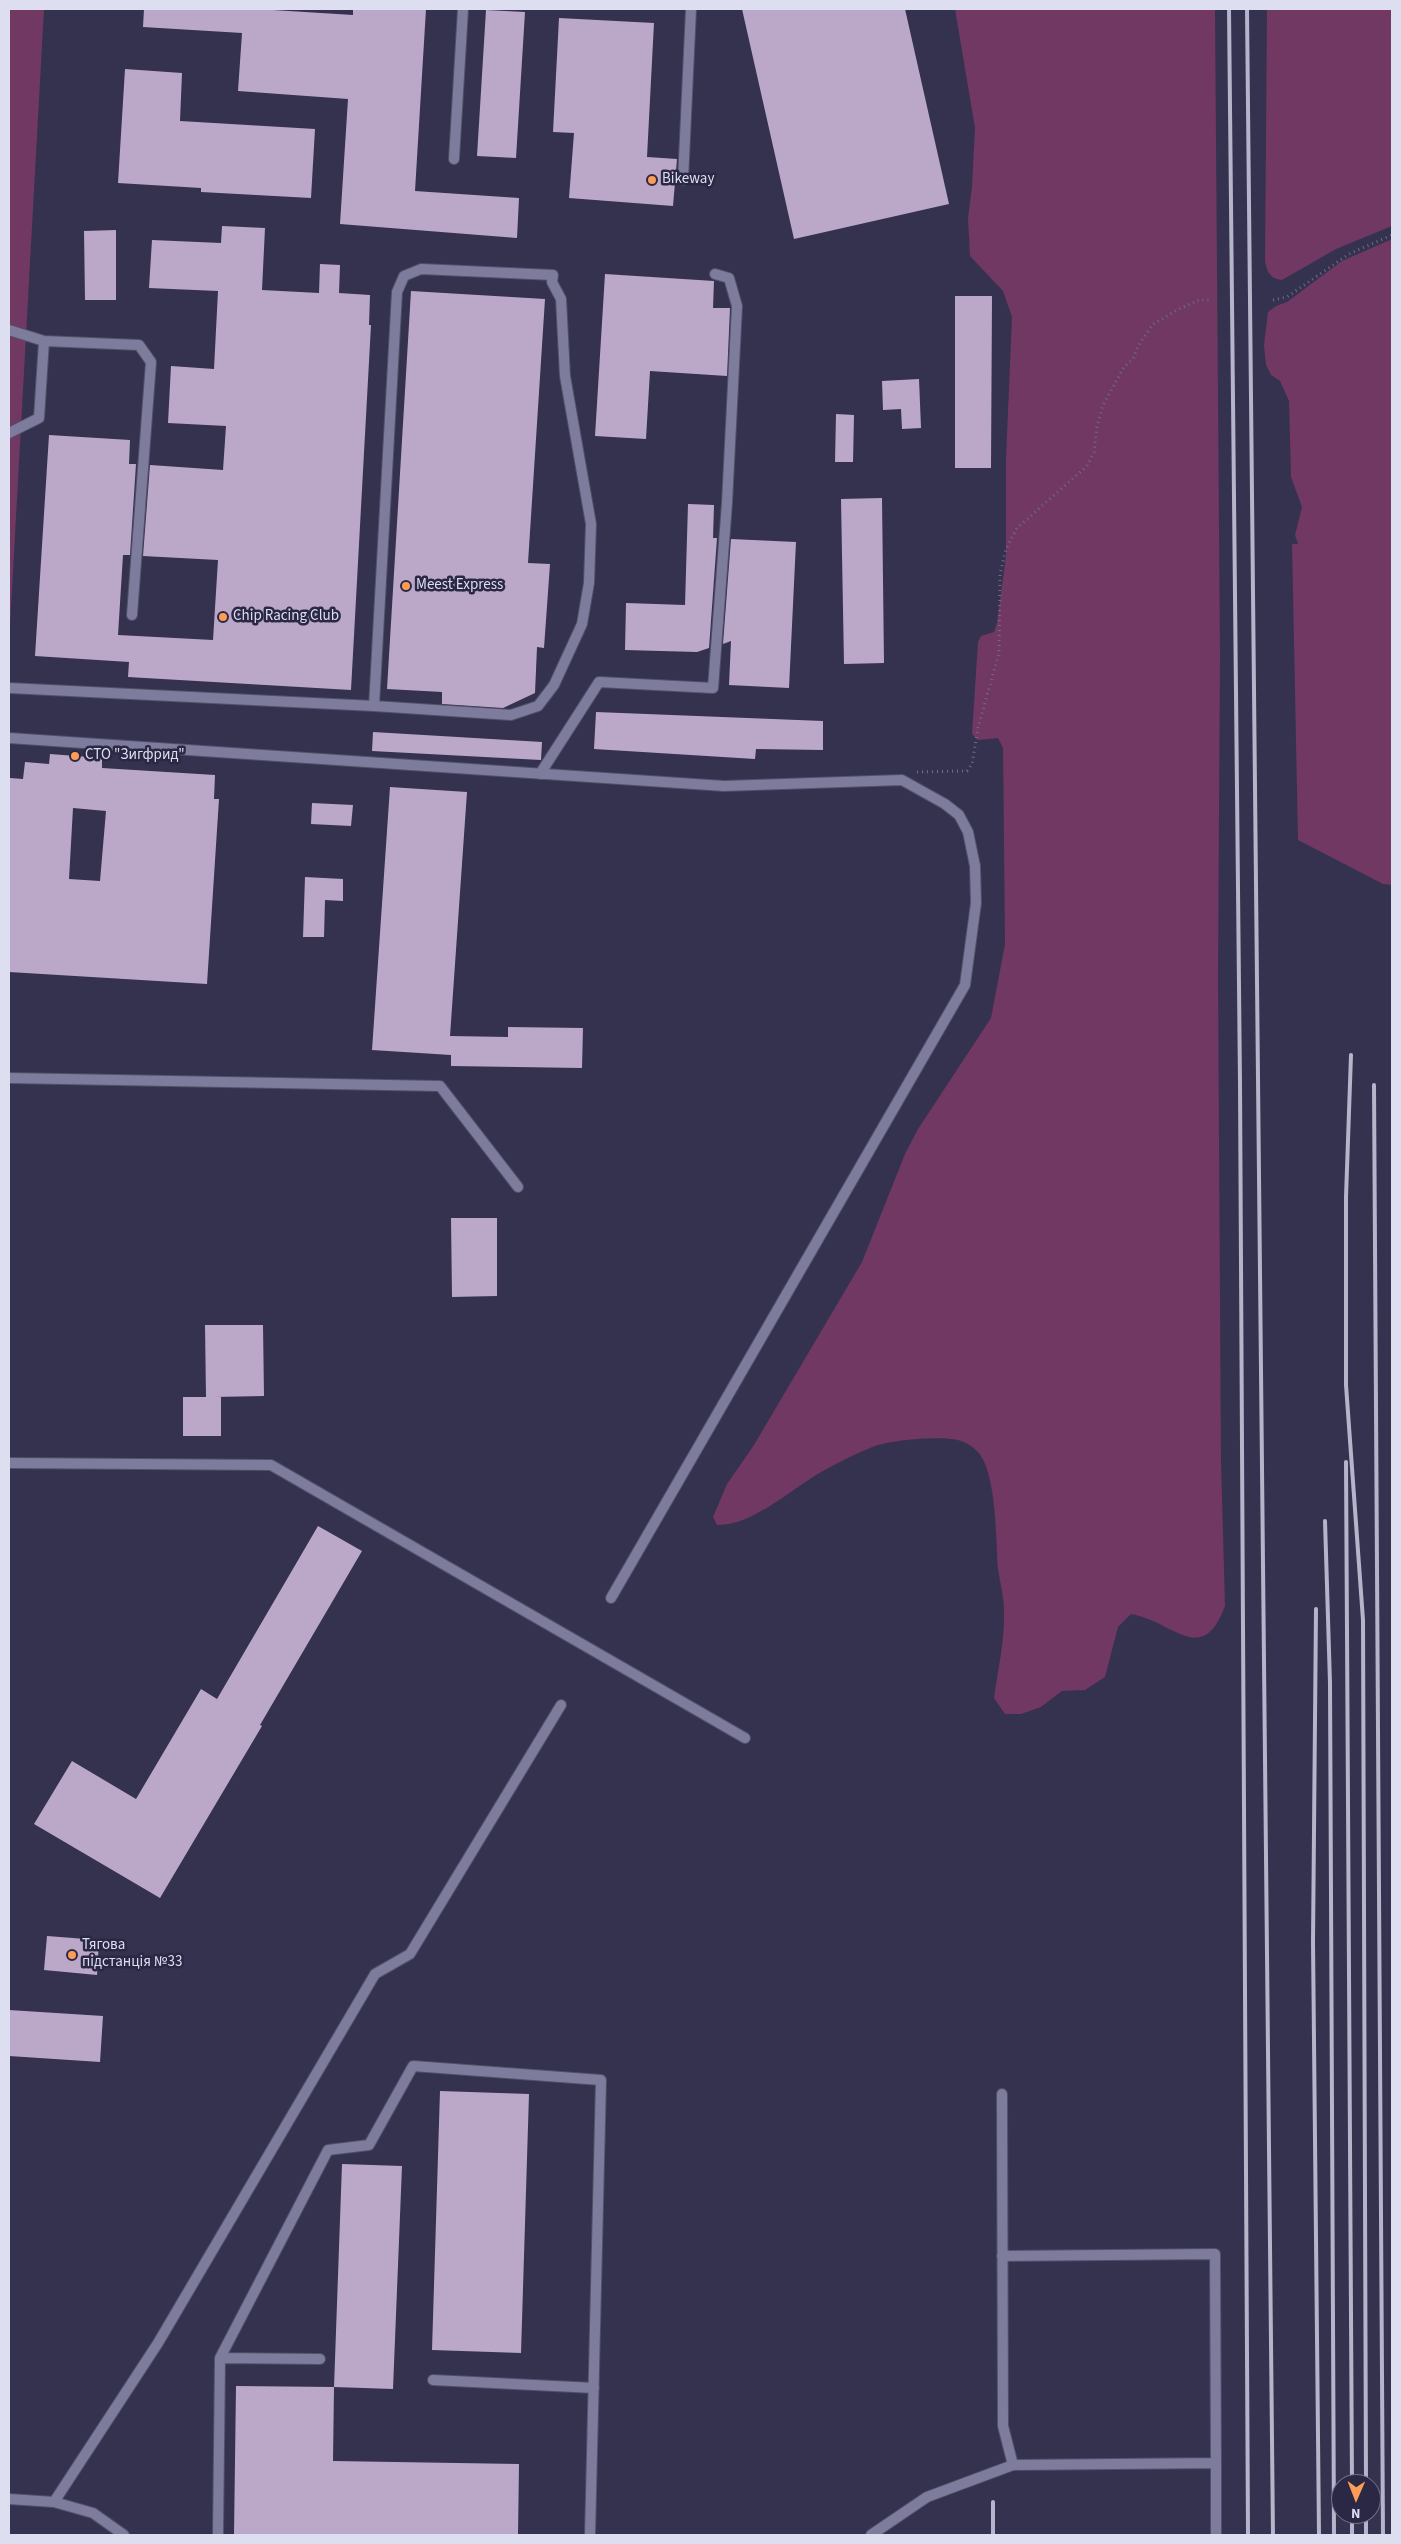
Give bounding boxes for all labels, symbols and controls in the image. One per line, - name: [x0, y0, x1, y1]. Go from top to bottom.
- place label: Bikeway: [662, 171, 714, 189]
- marker: Bikeway: [646, 174, 658, 186]
- place label: Meest Express: [416, 577, 503, 595]
- marker: Meest Express: [400, 580, 412, 592]
- place label: Chip Racing Club: [233, 608, 339, 626]
- marker: Chip Racing Club: [217, 611, 229, 623]
- place label: СТО "Зигфрид": [85, 747, 185, 765]
- marker: СТО "Зигфрид": [69, 750, 81, 762]
- place label: Тягова пiдстанцiя №33: [82, 1937, 182, 1972]
- marker: Тягова пiдстанцiя №33: [66, 1949, 78, 1961]
- north arrow: [1331, 2474, 1381, 2524]
- text: N: [1351, 2503, 1361, 2523]

